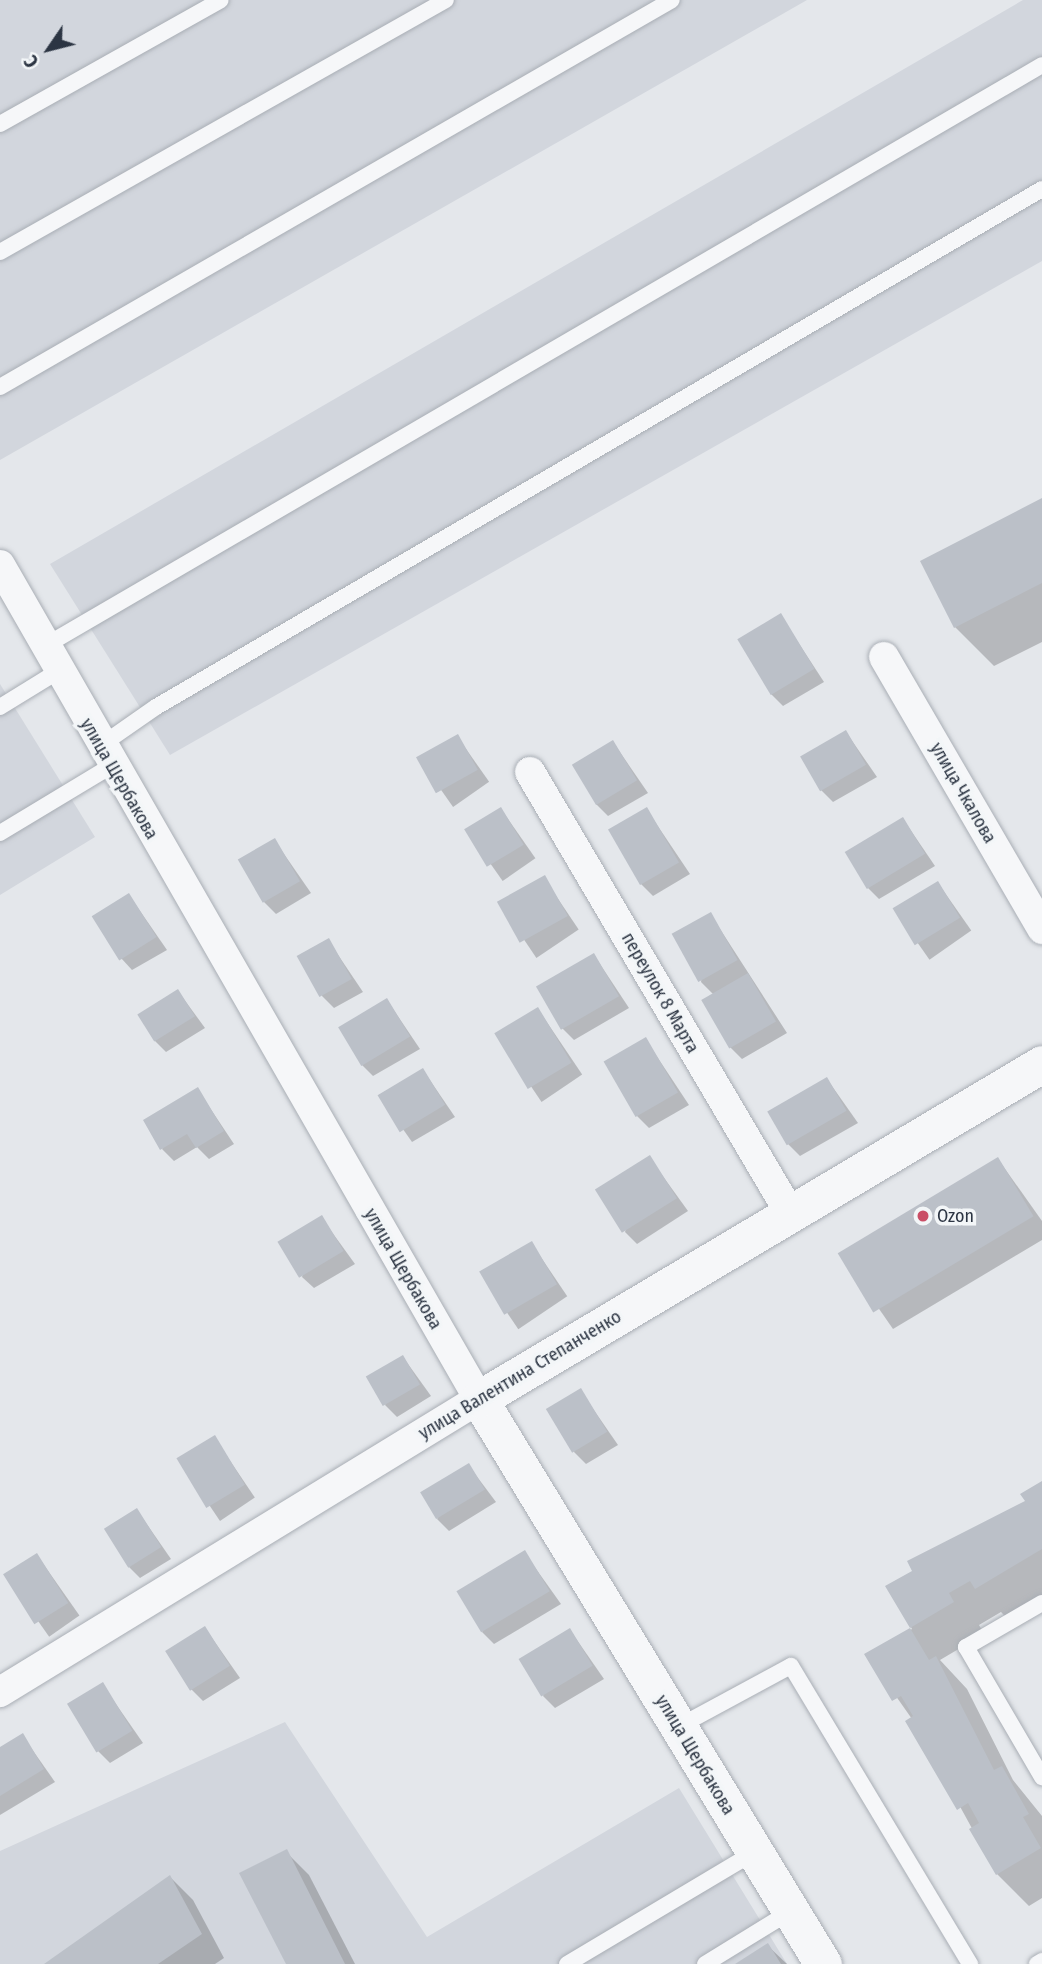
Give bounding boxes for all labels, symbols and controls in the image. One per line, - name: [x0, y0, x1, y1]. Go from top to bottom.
- north arrow: [14, 14, 84, 84]
- text: С: [19, 51, 44, 72]
- street label: улица Щербакова: [76, 715, 162, 843]
- street label: улица Чкалова: [925, 739, 1001, 847]
- street label: переулок 8 Марта: [617, 929, 703, 1057]
- street label: улица Щербакова: [360, 1205, 446, 1333]
- place label: Ozon: [937, 1205, 974, 1227]
- marker: Ozon: [915, 1208, 931, 1224]
- street label: улица Валентина Степанченко: [415, 1306, 625, 1444]
- street label: улица Щербакова: [651, 1691, 739, 1819]

